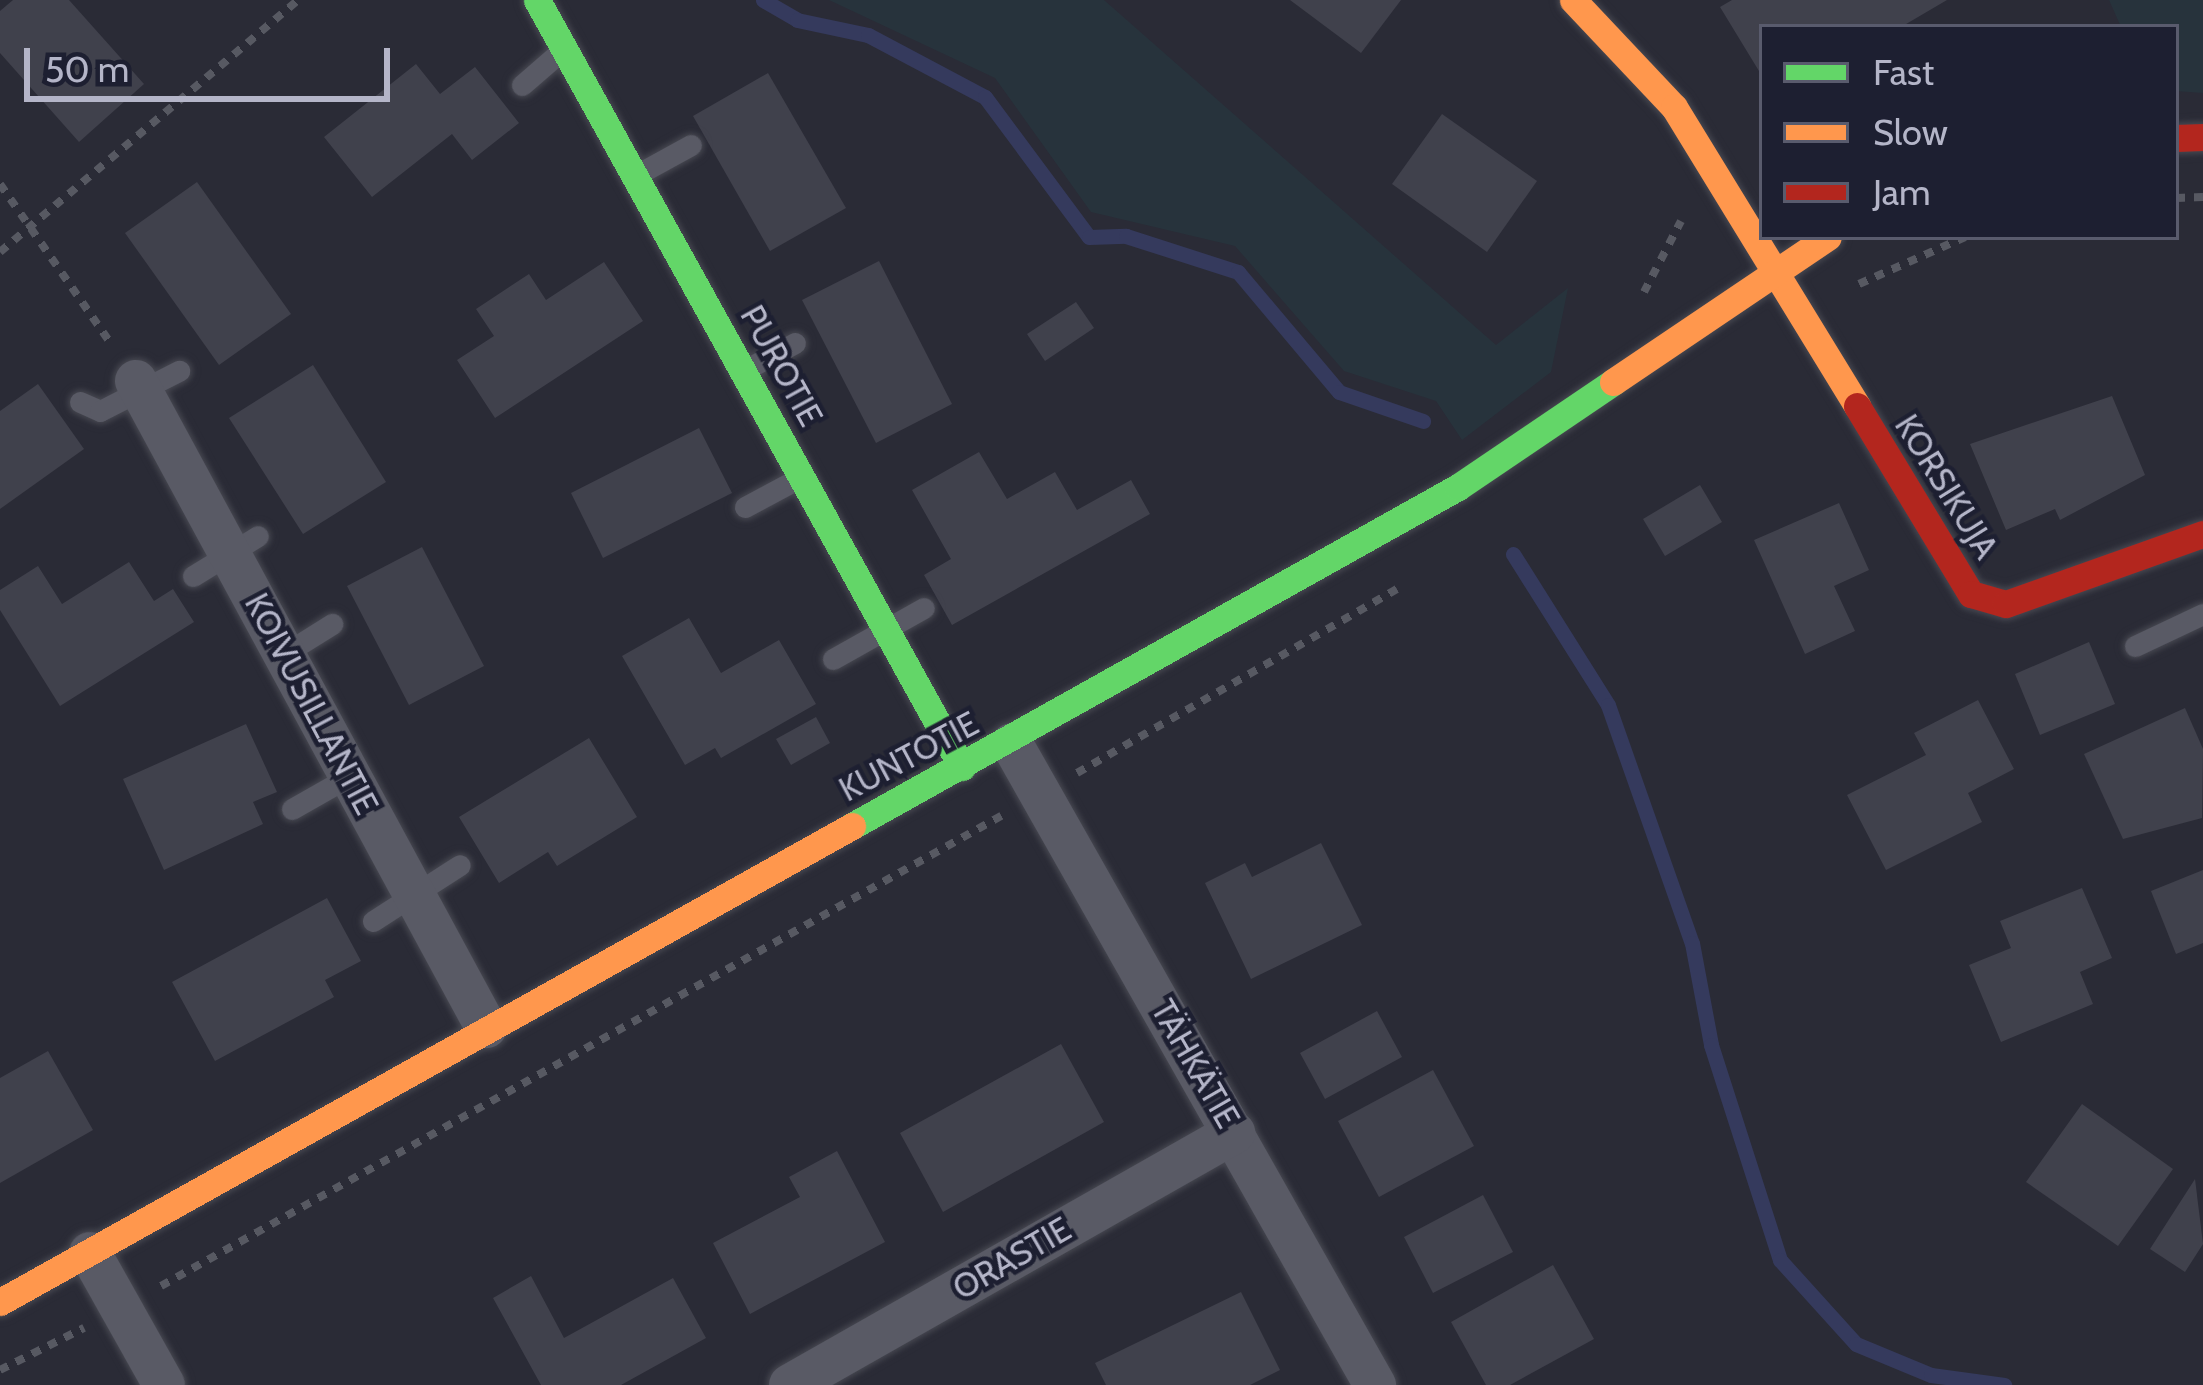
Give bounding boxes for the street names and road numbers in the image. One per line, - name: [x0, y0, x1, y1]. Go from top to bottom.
- street label: PUROTIE: [732, 299, 830, 433]
- street label: KORSIKUJA: [1886, 408, 2006, 566]
- street label: KOIVUSILLANTIE: [236, 587, 386, 821]
- street label: KUNTOTIE: [833, 704, 985, 810]
- street label: TÄHKÄTIE: [1143, 993, 1247, 1135]
- street label: ORASTIE: [946, 1210, 1078, 1308]

